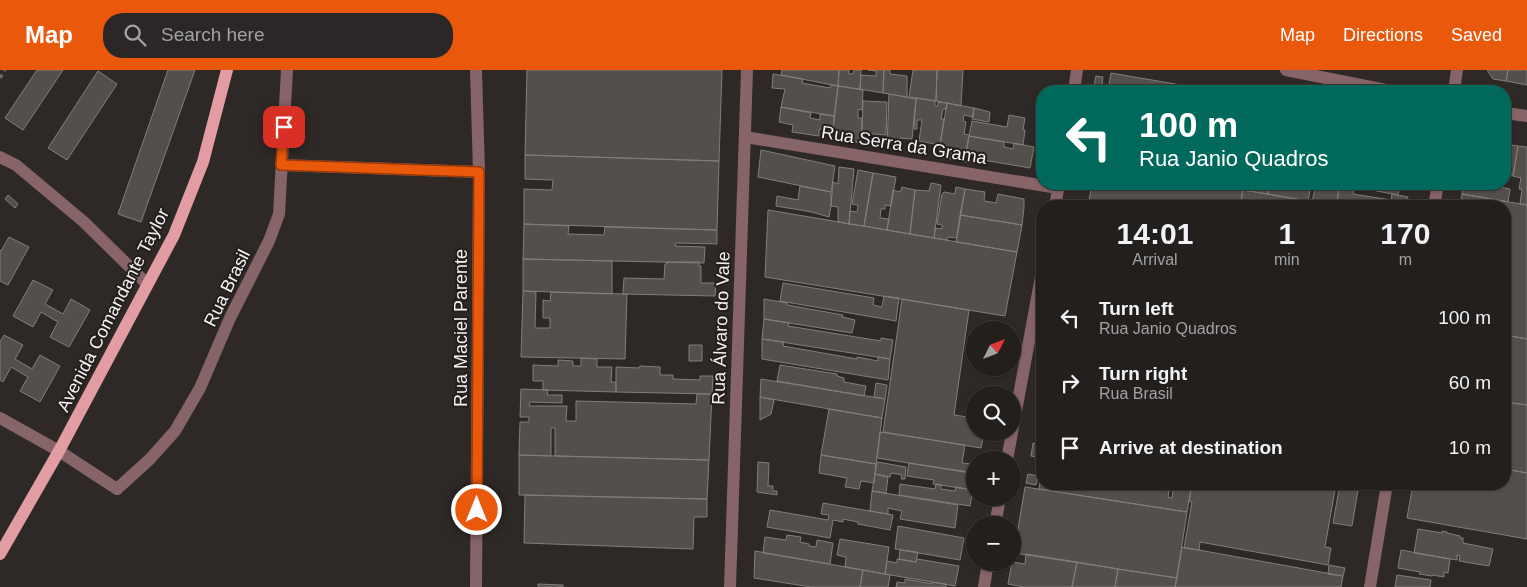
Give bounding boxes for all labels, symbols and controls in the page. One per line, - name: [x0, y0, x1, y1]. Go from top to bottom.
- search box: [103, 13, 453, 58]
- text: Map: [25, 21, 73, 48]
- icon: search: [121, 21, 149, 49]
- text: Search here: [161, 24, 265, 45]
- text: Map: [1280, 25, 1315, 45]
- text: Directions: [1343, 25, 1423, 45]
- text: Saved: [1451, 25, 1502, 45]
- icon: left: [1056, 105, 1121, 170]
- text: 100 m: [1139, 105, 1238, 144]
- pin: [263, 106, 305, 148]
- icon: arrive: [270, 113, 298, 141]
- street label: Rua Serra da Grama: [820, 122, 989, 168]
- text: Rua Janio Quadros: [1139, 146, 1329, 171]
- street label: Avenida Comandante Taylor: [53, 205, 173, 415]
- text: 14:01: [1117, 217, 1193, 250]
- text: 1: [1278, 217, 1295, 250]
- text: 170: [1380, 217, 1430, 250]
- street label: Rua Brasil: [200, 246, 254, 330]
- street label: Rua Maciel Parente: [451, 249, 471, 407]
- street label: Rua Álvaro do Vale: [708, 251, 734, 405]
- text: Arrival: [1132, 251, 1178, 268]
- text: min: [1274, 251, 1300, 268]
- text: m: [1399, 251, 1412, 268]
- text: Turn left: [1099, 298, 1174, 319]
- icon: left: [1056, 304, 1084, 332]
- text: 100 m: [1438, 307, 1491, 328]
- text: Rua Janio Quadros: [1099, 320, 1237, 337]
- north arrow: [966, 321, 1021, 376]
- map controls: [966, 321, 1021, 571]
- text: Turn right: [1099, 363, 1187, 384]
- icon: right: [1056, 369, 1084, 397]
- text: 60 m: [1449, 372, 1491, 393]
- text: Rua Brasil: [1099, 385, 1173, 402]
- button: search: [966, 386, 1021, 441]
- icon: arrive: [1056, 434, 1084, 462]
- text: Arrive at destination: [1099, 437, 1283, 458]
- text: 10 m: [1449, 437, 1491, 458]
- button: +: [966, 451, 1021, 506]
- position arrow: [450, 483, 502, 535]
- button: −: [966, 516, 1021, 571]

